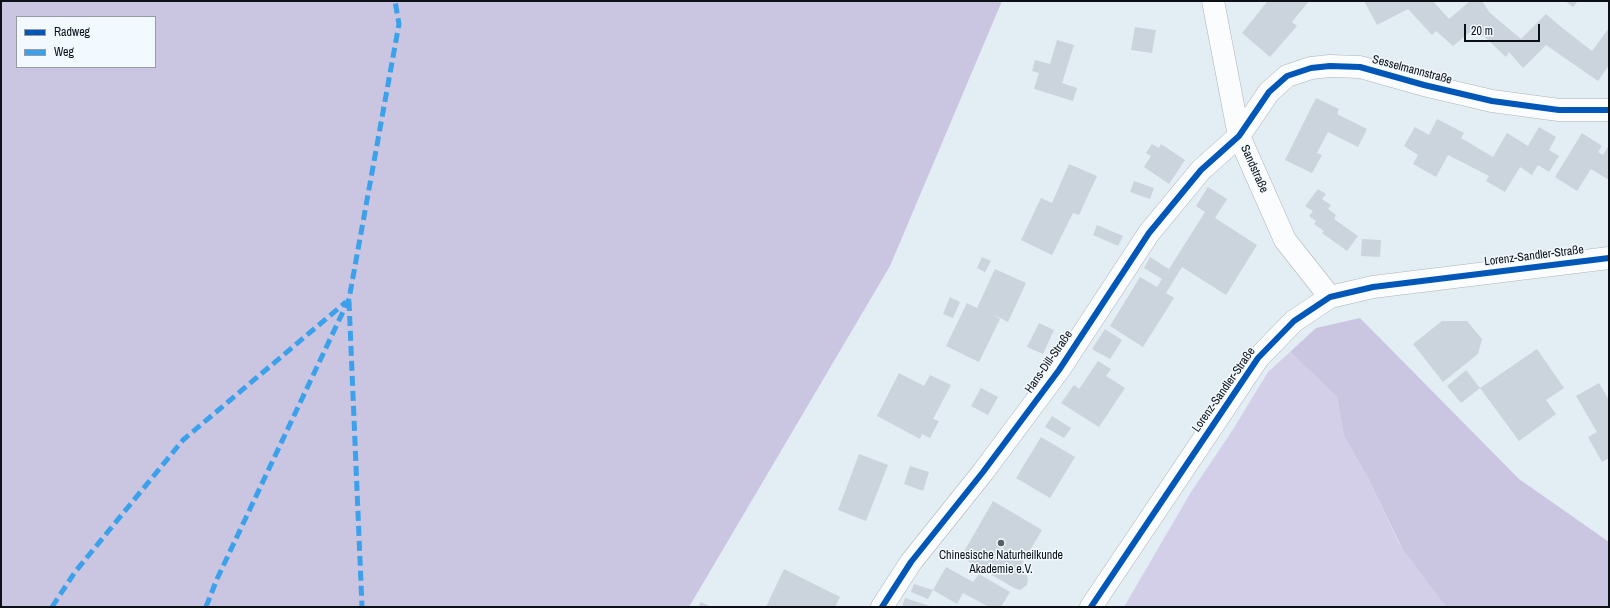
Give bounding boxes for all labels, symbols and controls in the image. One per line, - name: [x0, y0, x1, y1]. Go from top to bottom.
- legend: [16, 16, 156, 68]
- scale bar: [1466, 16, 1542, 42]
- text: 20 m: [1471, 23, 1493, 39]
- text: Radweg: [54, 24, 90, 40]
- text: Weg: [54, 44, 74, 60]
- street label: Sesselmannstraße: [1371, 52, 1453, 88]
- street label: Sandstraße: [1237, 143, 1271, 195]
- street label: Lorenz-Sandler-Straße: [1483, 243, 1585, 269]
- street label: Hans-Dill-Straße: [1022, 328, 1076, 396]
- street label: Lorenz-Sandler-Straße: [1189, 345, 1259, 435]
- marker: Chinesische Naturheilkunde Akademie e.V.: [996, 538, 1006, 548]
- place label: Chinesische Naturheilkunde Akademie e.V.: [939, 549, 1063, 577]

